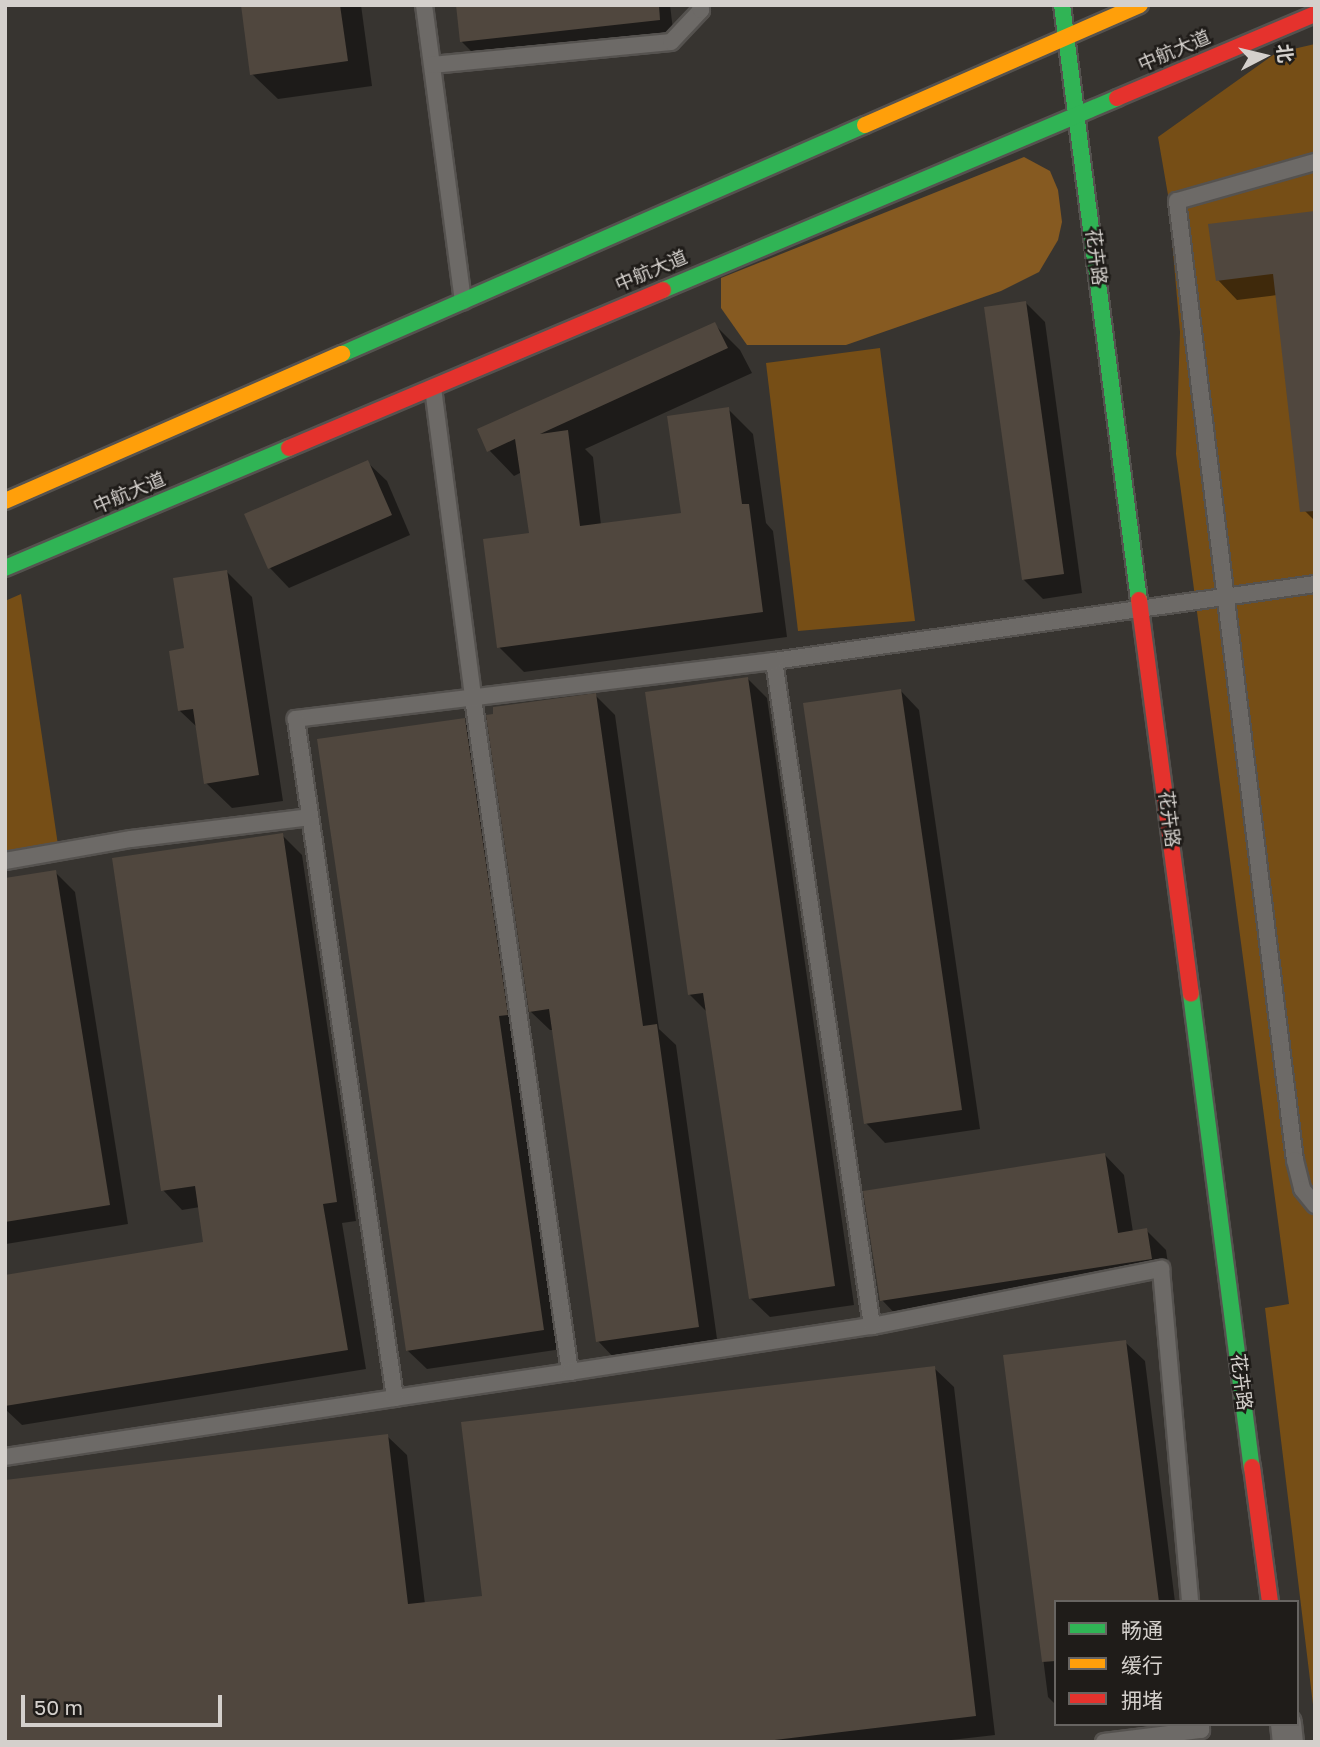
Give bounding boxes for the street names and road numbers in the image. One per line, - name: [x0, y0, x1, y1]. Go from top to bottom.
- street label: 中航大道: [1135, 25, 1213, 75]
- street label: 花卉路: [1082, 227, 1112, 287]
- street label: 中航大道: [612, 245, 690, 295]
- street label: 中航大道: [90, 467, 168, 517]
- street label: 花卉路: [1155, 789, 1185, 849]
- street label: 花卉路: [1227, 1352, 1257, 1412]

